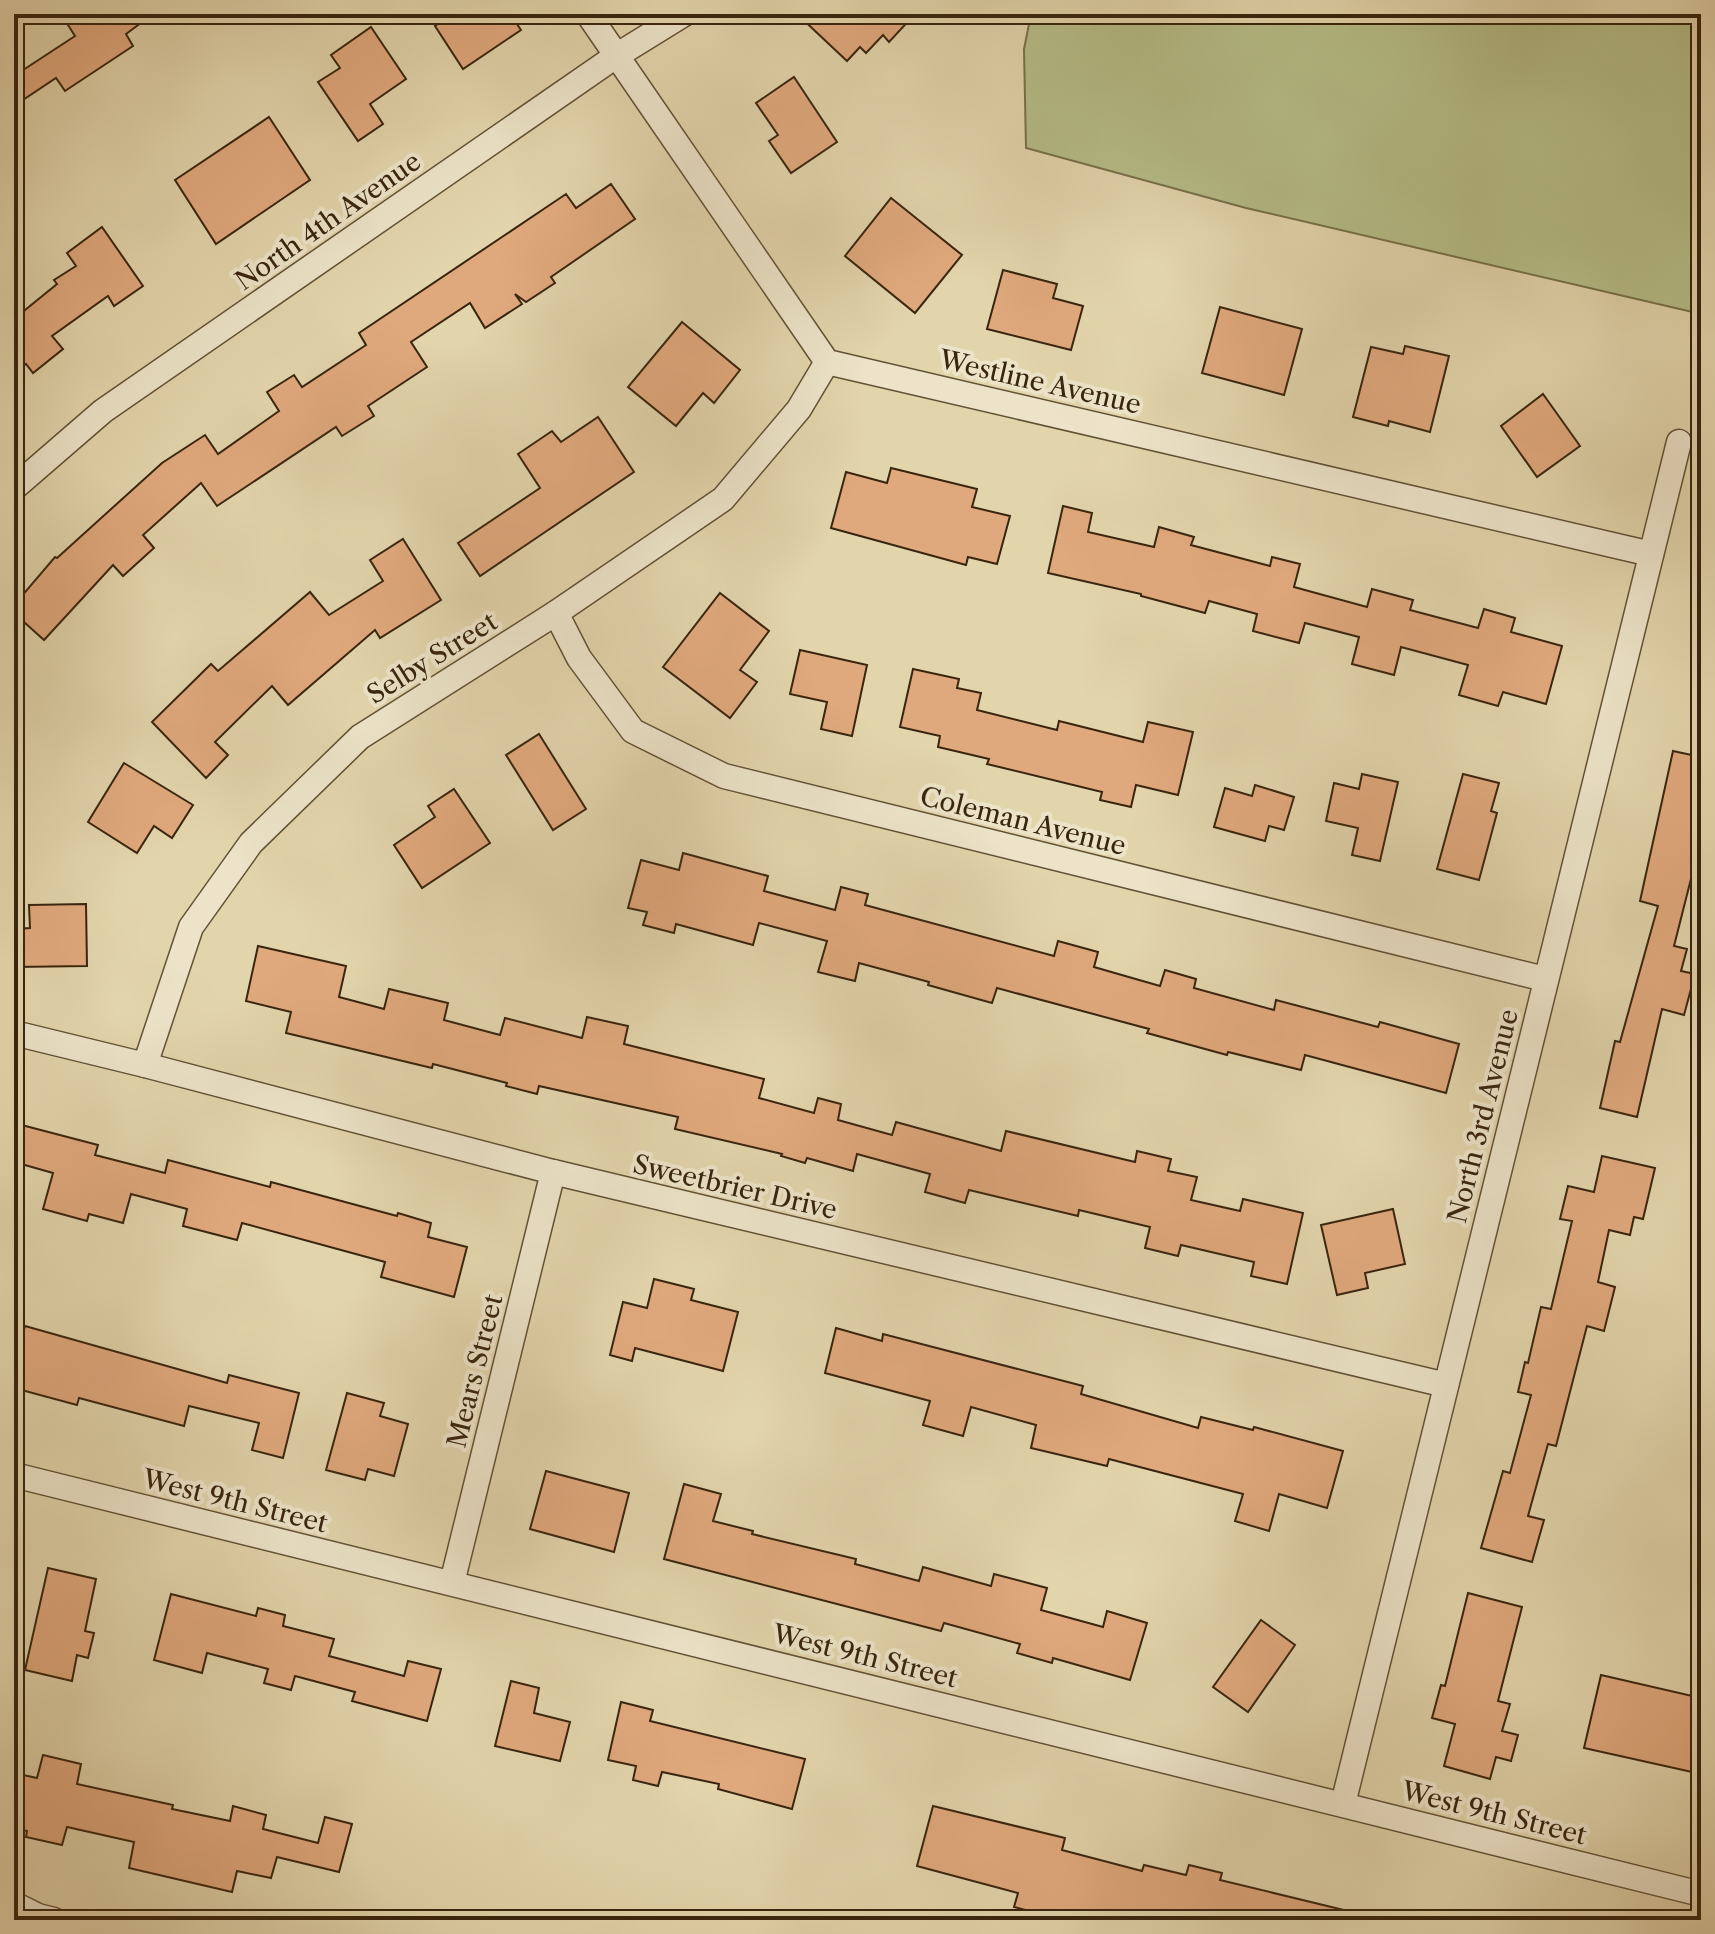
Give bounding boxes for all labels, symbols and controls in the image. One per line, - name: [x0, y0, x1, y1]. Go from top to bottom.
- street label: North 4th Avenue: [229, 145, 427, 297]
- street label: Westline Avenue: [935, 343, 1144, 421]
- street label: Selby Street: [361, 605, 504, 711]
- street label: Coleman Avenue: [917, 780, 1129, 862]
- street label: North 3rd Avenue: [1441, 1006, 1525, 1226]
- street label: Sweetbrier Drive: [630, 1148, 840, 1226]
- street label: Mears Street: [441, 1290, 510, 1451]
- street label: West 9th Street: [138, 1462, 332, 1540]
- street label: West 9th Street: [768, 1617, 962, 1695]
- street label: West 9th Street: [1397, 1774, 1591, 1852]

